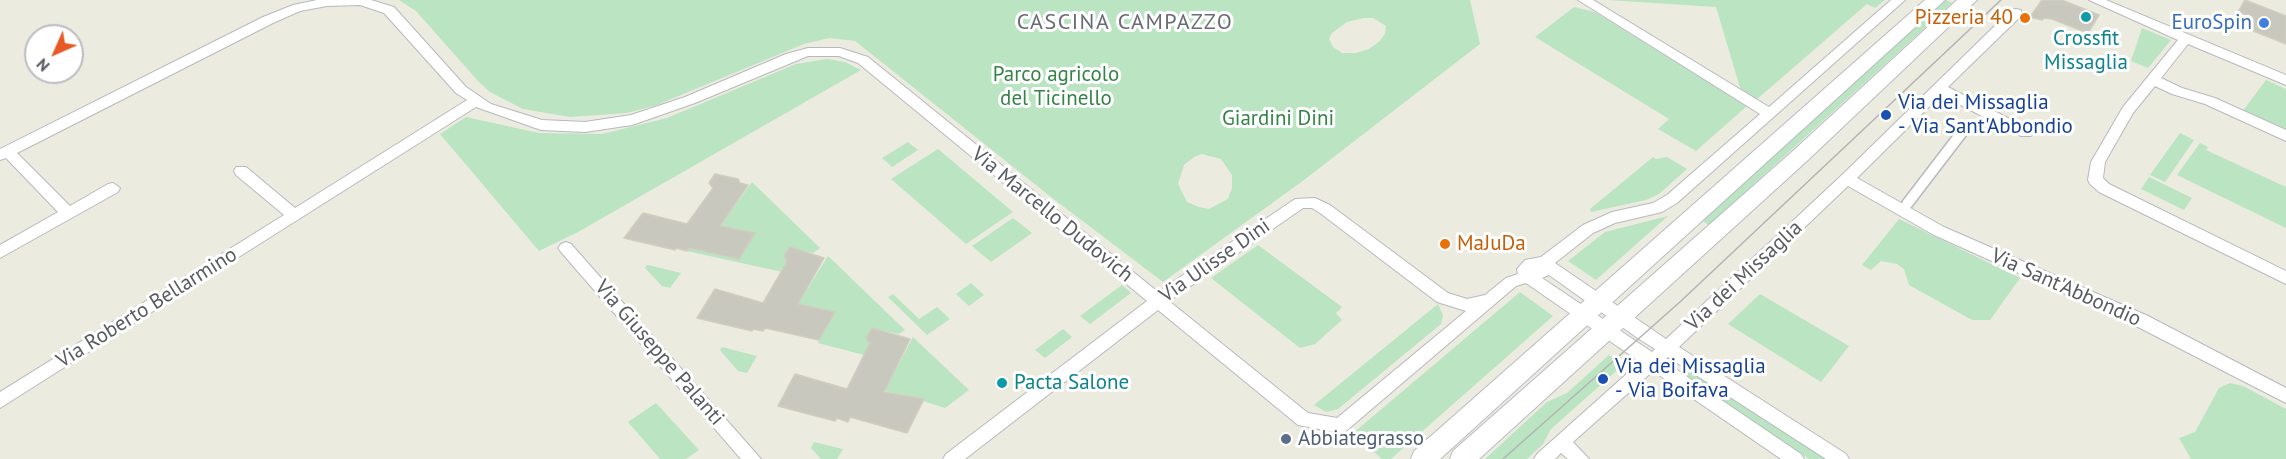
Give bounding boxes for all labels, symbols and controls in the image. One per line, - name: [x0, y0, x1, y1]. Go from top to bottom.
- place label: Pizzeria 40: [1915, 5, 2013, 31]
- district label: CASCINA CAMPAZZO: [1017, 10, 1233, 36]
- marker: Crossfit Missaglia: [2079, 10, 2093, 24]
- place label: EuroSpin: [2171, 10, 2252, 36]
- marker: Pizzeria 40: [2018, 11, 2032, 25]
- marker: EuroSpin: [2257, 16, 2271, 30]
- north arrow: [24, 24, 84, 84]
- place label: Crossfit Missaglia: [2044, 26, 2128, 76]
- text: N: [32, 55, 53, 76]
- park label: Parco agricolo del Ticinello: [993, 62, 1119, 112]
- place label: Via dei Missaglia - Via Sant'Abbondio: [1898, 90, 2073, 140]
- park label: Giardini Dini: [1222, 106, 1334, 132]
- marker: Via dei Missaglia - Via Sant'Abbondio: [1879, 108, 1893, 122]
- street label: Via Marcello Dudovich: [966, 142, 1138, 288]
- street label: Via Ulisse Dini: [1155, 214, 1275, 308]
- street label: Via dei Missaglia: [1680, 215, 1808, 337]
- place label: MaJuDa: [1457, 231, 1526, 257]
- marker: MaJuDa: [1438, 237, 1452, 251]
- street label: Via Roberto Bellarmino: [52, 242, 242, 374]
- street label: Via Sant'Abbondio: [1987, 244, 2145, 332]
- street label: Via Giuseppe Palanti: [589, 275, 729, 431]
- place label: Via dei Missaglia - Via Boifava: [1615, 354, 1766, 404]
- place label: Pacta Salone: [1014, 370, 1129, 396]
- marker: Via dei Missaglia - Via Boifava: [1596, 372, 1610, 386]
- marker: Pacta Salone: [995, 376, 1009, 390]
- place label: Abbiategrasso: [1298, 426, 1424, 452]
- marker: Abbiategrasso: [1279, 432, 1293, 446]

